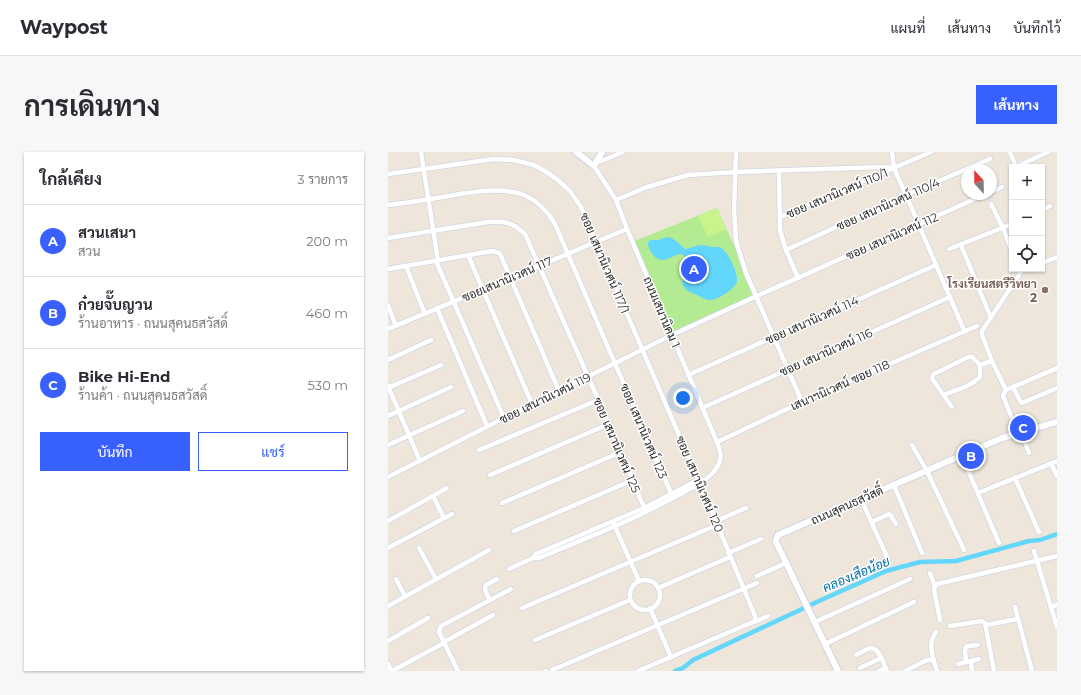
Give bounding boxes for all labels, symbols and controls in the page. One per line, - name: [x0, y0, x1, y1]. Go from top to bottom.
- text: Waypost: [20, 16, 108, 39]
- text: แผนที่: [890, 19, 925, 37]
- text: เส้นทาง: [947, 19, 991, 37]
- text: บันทึกไว้: [1013, 19, 1061, 37]
- button: เส้นทาง: [976, 85, 1057, 124]
- text: การเดินทาง: [24, 89, 160, 123]
- north arrow: [961, 164, 997, 200]
- map controls: [1009, 164, 1045, 272]
- button: +: [1009, 164, 1045, 200]
- street label: ซอย เสนานิเวศน์ 110/1: [784, 165, 890, 221]
- text: ใกล้เคียง: [40, 169, 102, 189]
- text: 3 รายการ: [297, 171, 348, 187]
- street label: ซอย เสนานิเวศน์ 110/4: [834, 174, 942, 234]
- button: −: [1009, 200, 1045, 236]
- street label: ซอย เสนานิเวศน์ 112: [843, 209, 941, 263]
- street label: ซอย เสนานิเวศน์ 117/1: [577, 210, 633, 316]
- text: สวนเสนา: [78, 223, 136, 242]
- text: A: [48, 233, 58, 249]
- text: 200 m: [306, 233, 348, 249]
- button: locate: [1009, 236, 1045, 272]
- text: สวน: [78, 243, 100, 259]
- street label: ซอยเสนานิเวศน์ 117: [460, 253, 554, 305]
- pin: A: [681, 254, 707, 284]
- street label: ถนนเสนานิคม 1: [640, 274, 684, 350]
- place label: โรงเรียนสตรีวิทยา 2: [946, 276, 1037, 305]
- marker: โรงเรียนสตรีวิทยา 2: [1040, 285, 1050, 295]
- street label: ซอย เสนานิเวศน์ 114: [763, 293, 861, 347]
- text: ก๋วยจั๊บญวน: [78, 295, 153, 314]
- text: B: [48, 305, 58, 321]
- text: 460 m: [306, 305, 348, 321]
- text: ร้านอาหาร · ถนนสุคนธสวัสดิ์: [78, 315, 228, 331]
- street label: ซอย เสนานิเวศน์ 116: [777, 325, 875, 379]
- street label: เสนาฯนิเวศน์ ซอย 118: [788, 356, 892, 414]
- text: Bike Hi-End: [78, 367, 170, 386]
- street label: ซอย เสนานิเวศน์ 119: [497, 369, 593, 427]
- text: C: [48, 377, 58, 393]
- text: 530 m: [308, 377, 348, 393]
- street label: ซอย เสนานิเวศน์ 123: [617, 381, 671, 481]
- text: ร้านค้า · ถนนสุคนธสวัสดิ์: [78, 387, 207, 403]
- your location: [673, 388, 693, 408]
- street label: ซอย เสนานิเวศน์ 125: [590, 395, 644, 495]
- pin: C: [1010, 413, 1036, 443]
- button: บันทึก: [40, 432, 190, 471]
- button: แชร์: [198, 432, 348, 471]
- street label: ซอย เสนานิเวศน์ 120: [673, 434, 727, 534]
- pin: B: [958, 441, 984, 471]
- street label: ถนนสุคนธสวัสดิ์: [807, 479, 886, 529]
- water label: คลองเสือน้อย: [820, 552, 893, 595]

